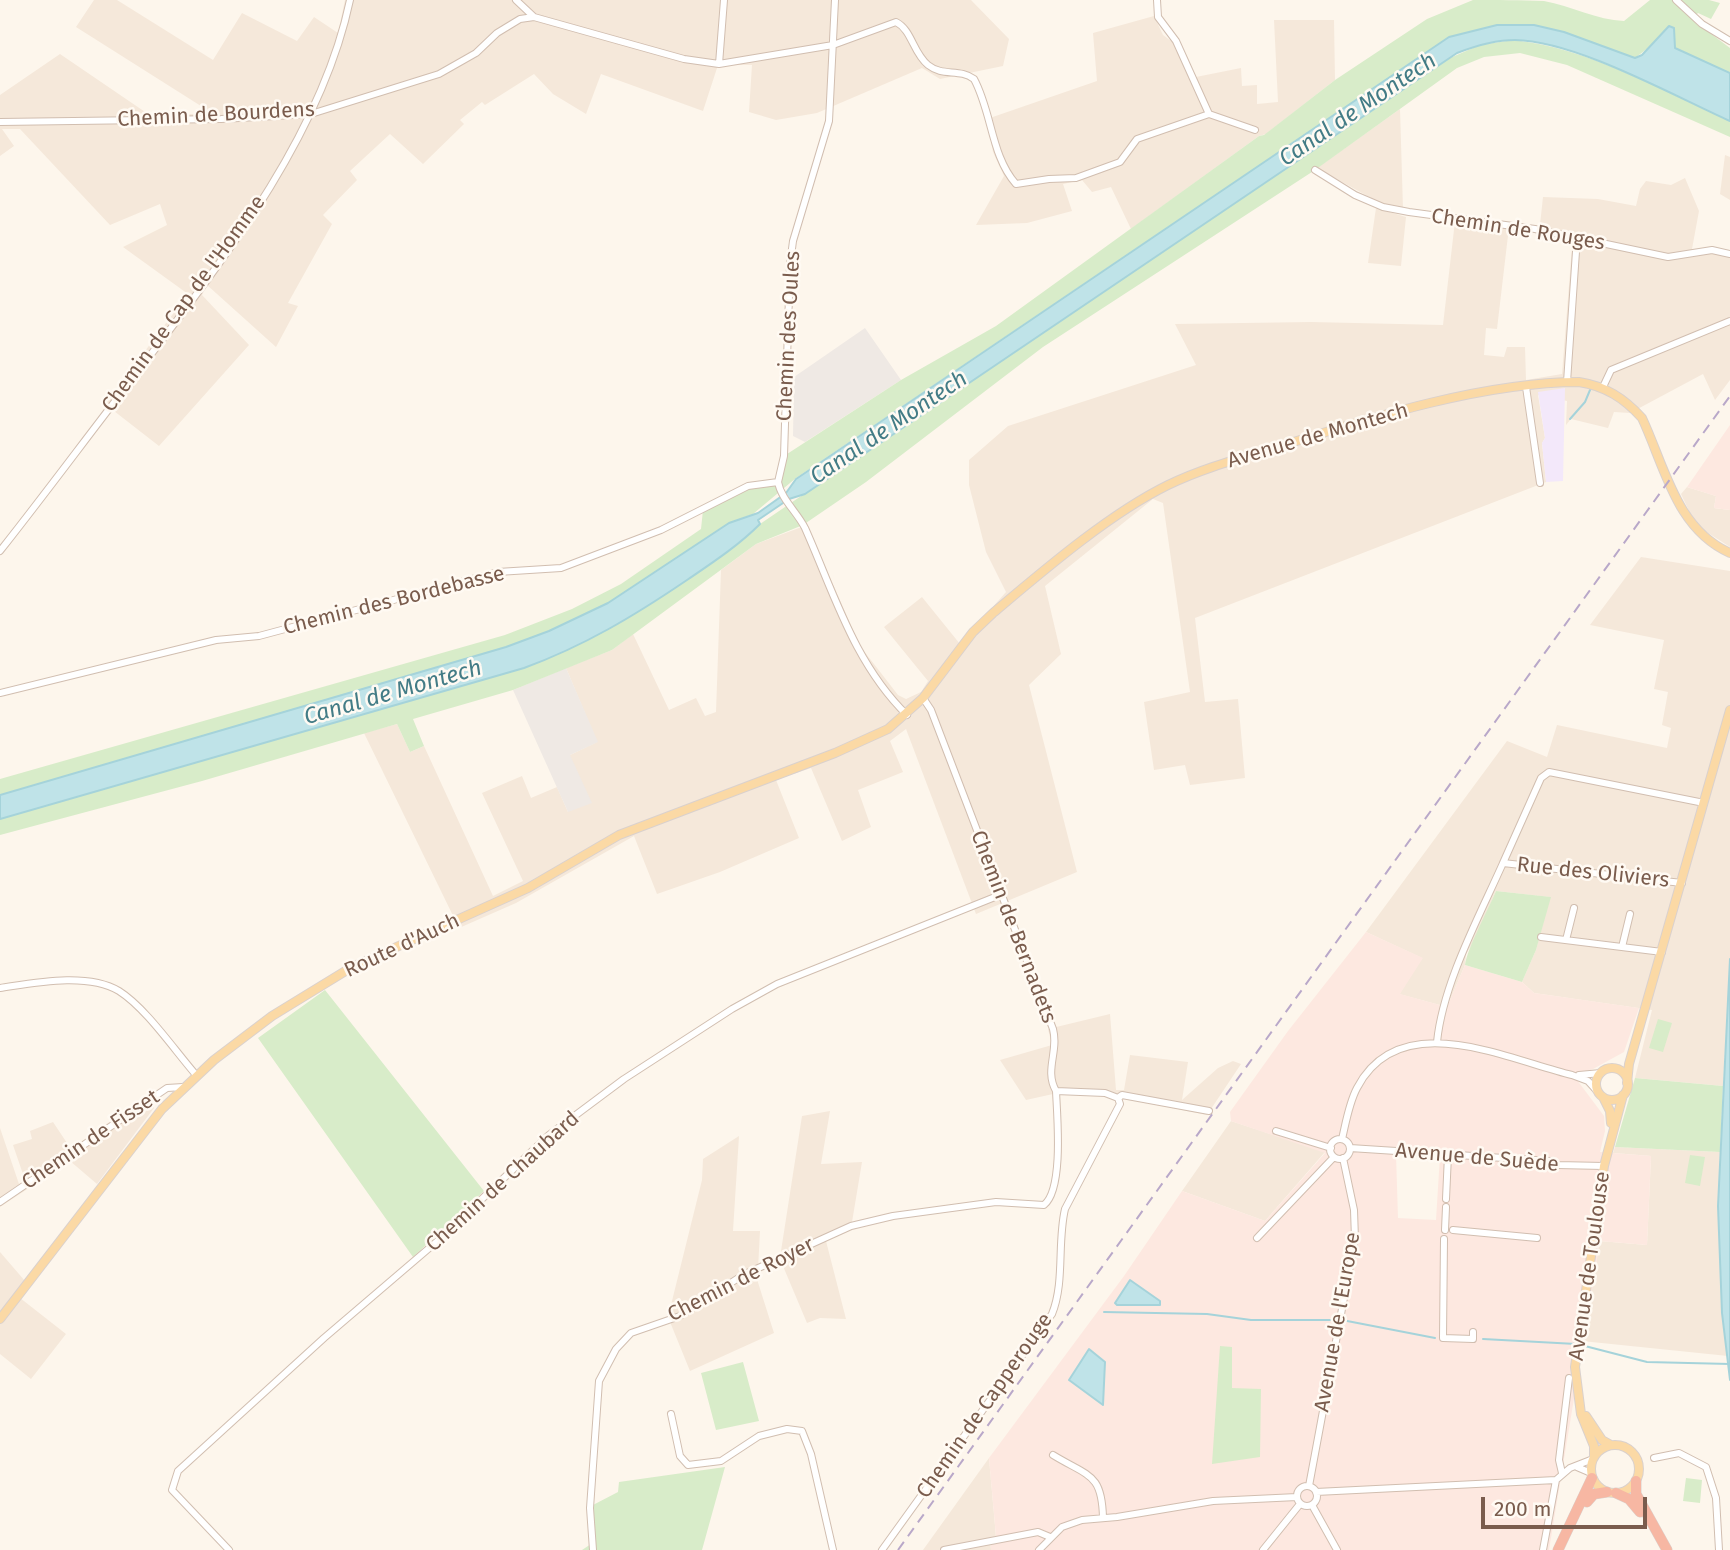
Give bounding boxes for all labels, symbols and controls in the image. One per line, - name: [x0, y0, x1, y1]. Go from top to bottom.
- water label: Canal de Montech: [1274, 47, 1442, 173]
- street label: Chemin de Bourdens: [117, 97, 315, 133]
- street label: Chemin de Cap de l'Homme: [97, 191, 271, 417]
- street label: Chemin de Rouges: [1429, 204, 1607, 256]
- street label: Chemin des Oules: [772, 250, 806, 422]
- water label: Canal de Montech: [805, 365, 973, 491]
- street label: Avenue de Montech: [1225, 398, 1411, 474]
- street label: Chemin des Bordebasse: [281, 561, 507, 641]
- water label: Canal de Montech: [301, 654, 485, 732]
- street label: Chemin de Bernadets: [965, 827, 1061, 1027]
- street label: Rue des Oliviers: [1515, 852, 1671, 894]
- street label: Route d'Auch: [340, 908, 464, 984]
- street label: Chemin de Fisset: [17, 1085, 165, 1195]
- street label: Chemin de Chaubard: [421, 1106, 585, 1258]
- street label: Avenue de Suède: [1394, 1138, 1560, 1178]
- street label: Avenue de Toulouse: [1564, 1170, 1616, 1362]
- street label: Avenue de l'Europe: [1310, 1230, 1366, 1414]
- street label: Chemin de Royer: [664, 1232, 818, 1328]
- street label: Chemin de Capperouge: [912, 1309, 1058, 1503]
- scale bar: [1485, 1484, 1651, 1528]
- text: 200 m: [1494, 1496, 1551, 1522]

